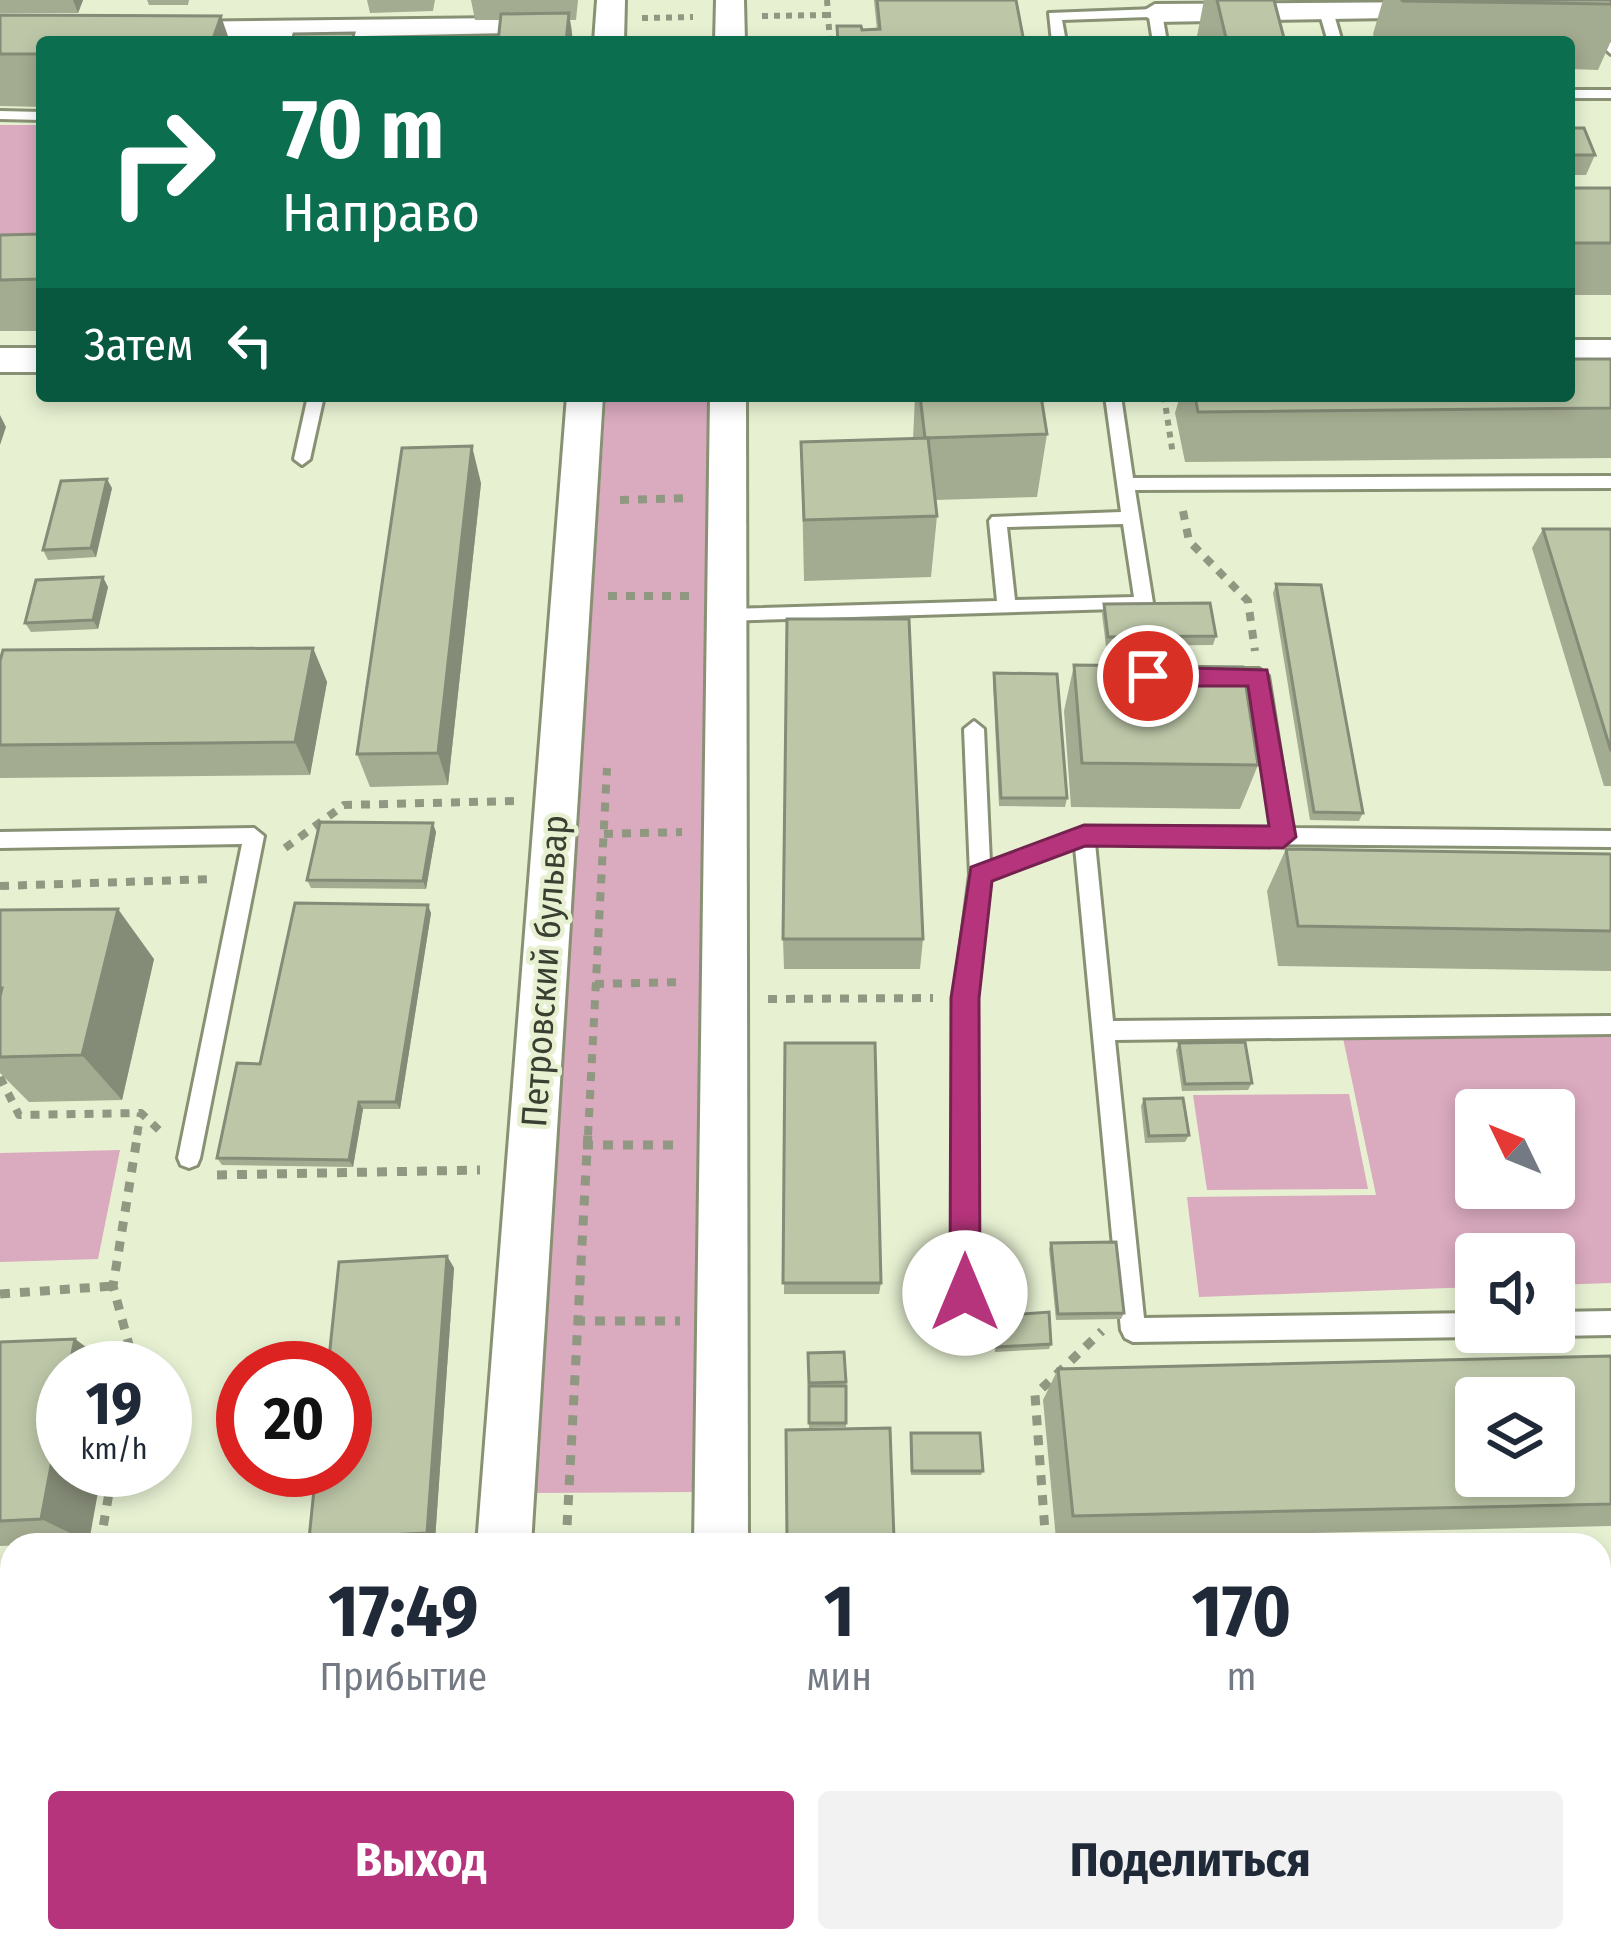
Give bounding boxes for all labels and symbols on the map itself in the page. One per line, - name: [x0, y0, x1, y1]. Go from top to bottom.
- pin: [1097, 625, 1199, 727]
- street label: Петровский бульвар: [512, 814, 578, 1128]
- north arrow: [1455, 1089, 1575, 1209]
- position arrow: [902, 1230, 1028, 1356]
- speed limit sign: 20: [216, 1341, 372, 1497]

